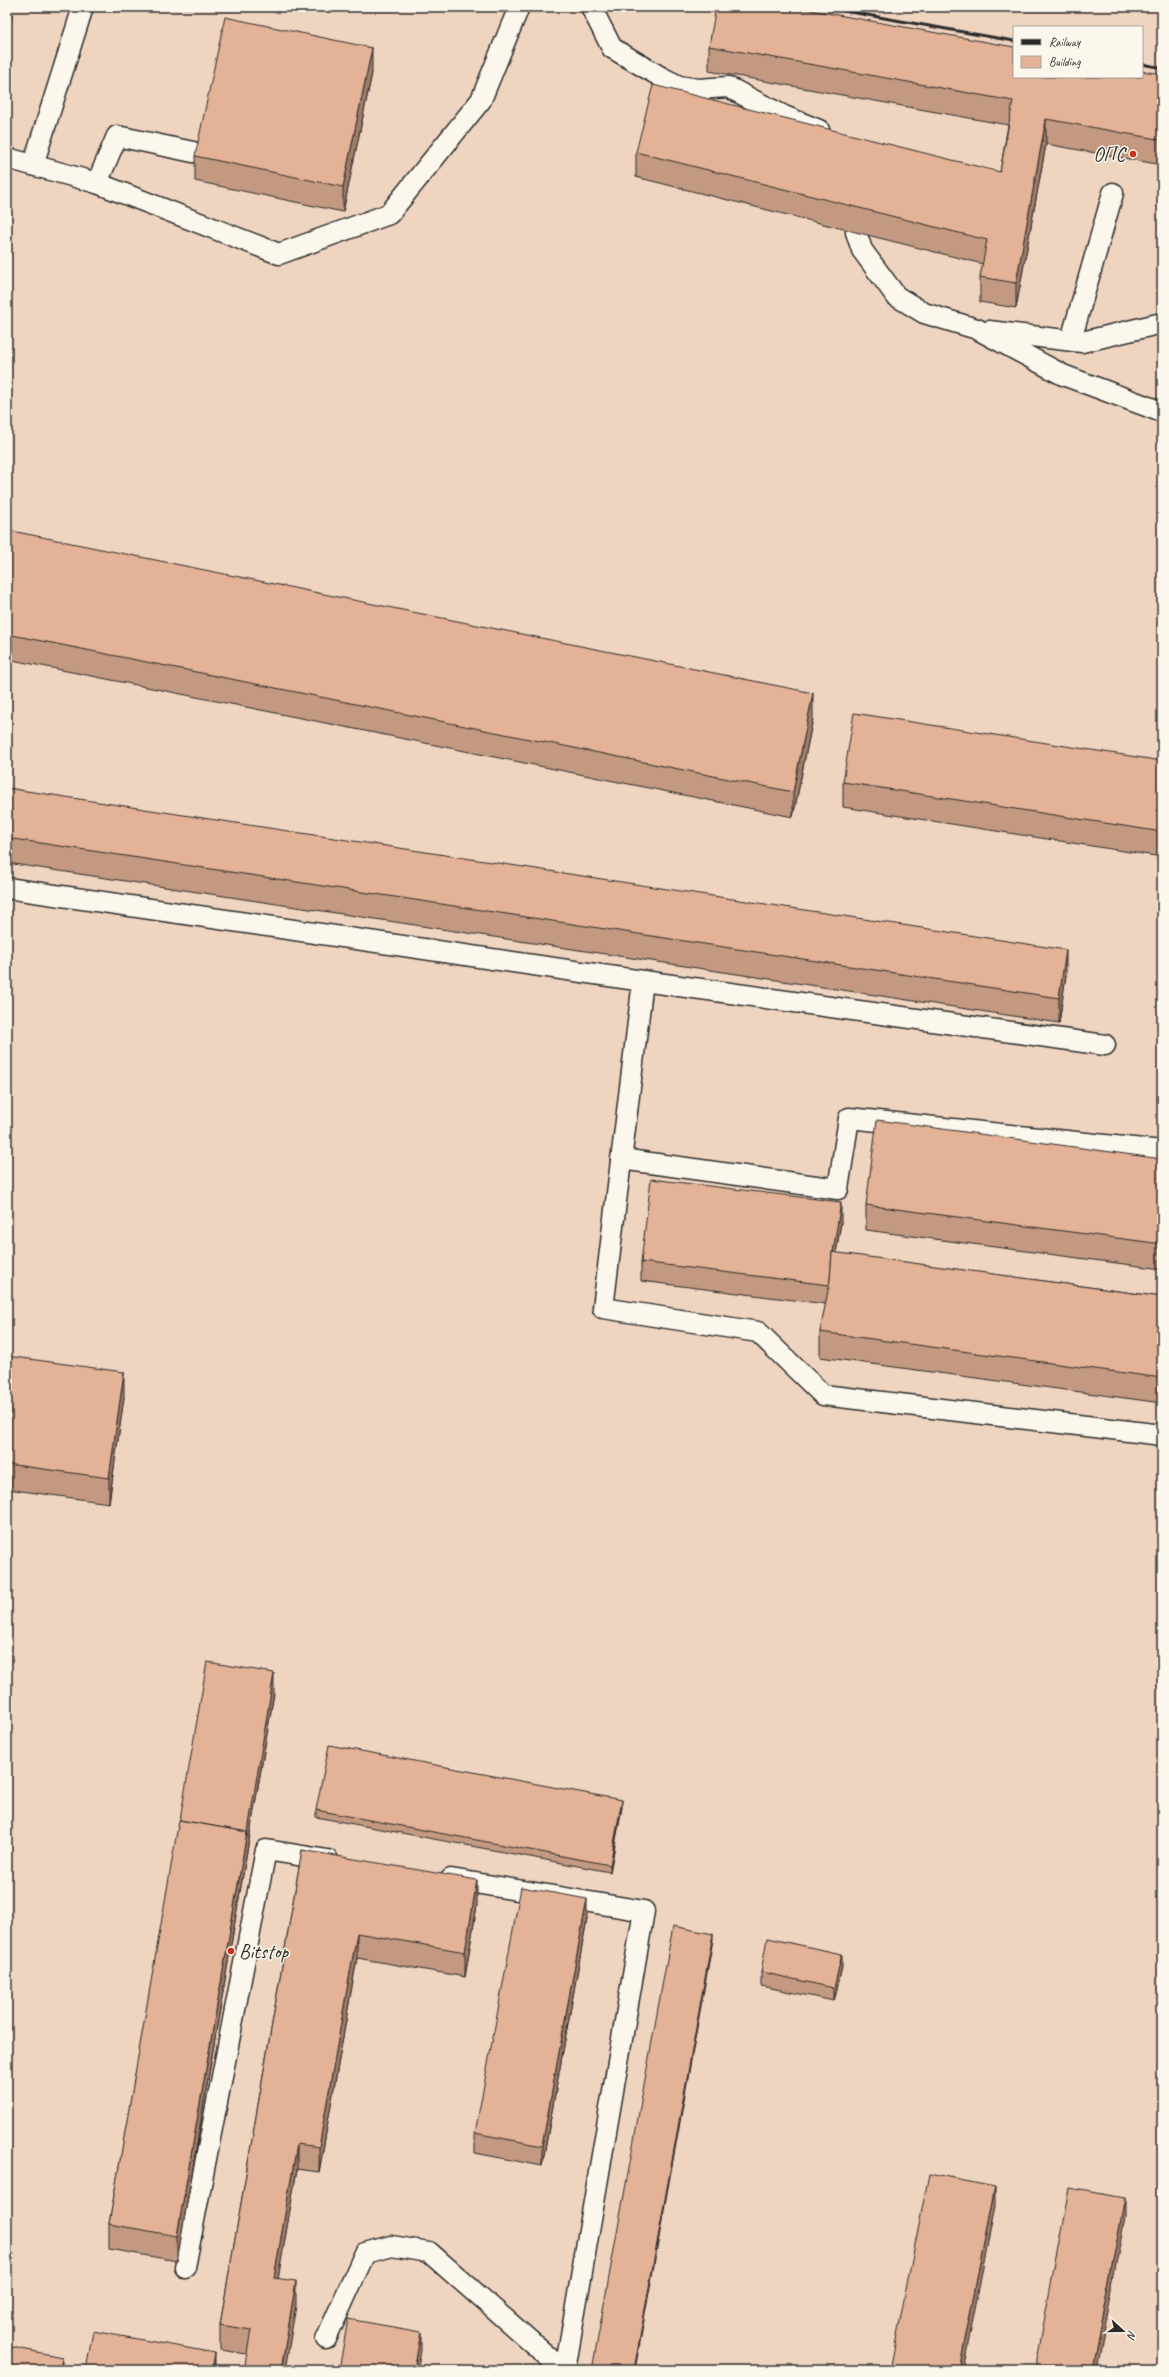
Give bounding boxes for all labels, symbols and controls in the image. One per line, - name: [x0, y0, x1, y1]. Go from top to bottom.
- legend: [1013, 26, 1143, 78]
- text: Railway: [1049, 34, 1081, 50]
- text: Building: [1049, 54, 1081, 70]
- place label: ОПС: [1093, 142, 1127, 167]
- marker: ОПС: [1128, 149, 1138, 159]
- place label: Bitstop: [239, 1939, 289, 1964]
- marker: Bitstop: [226, 1946, 236, 1956]
- north arrow: [1103, 2311, 1143, 2351]
- text: N: [1124, 2329, 1140, 2342]

